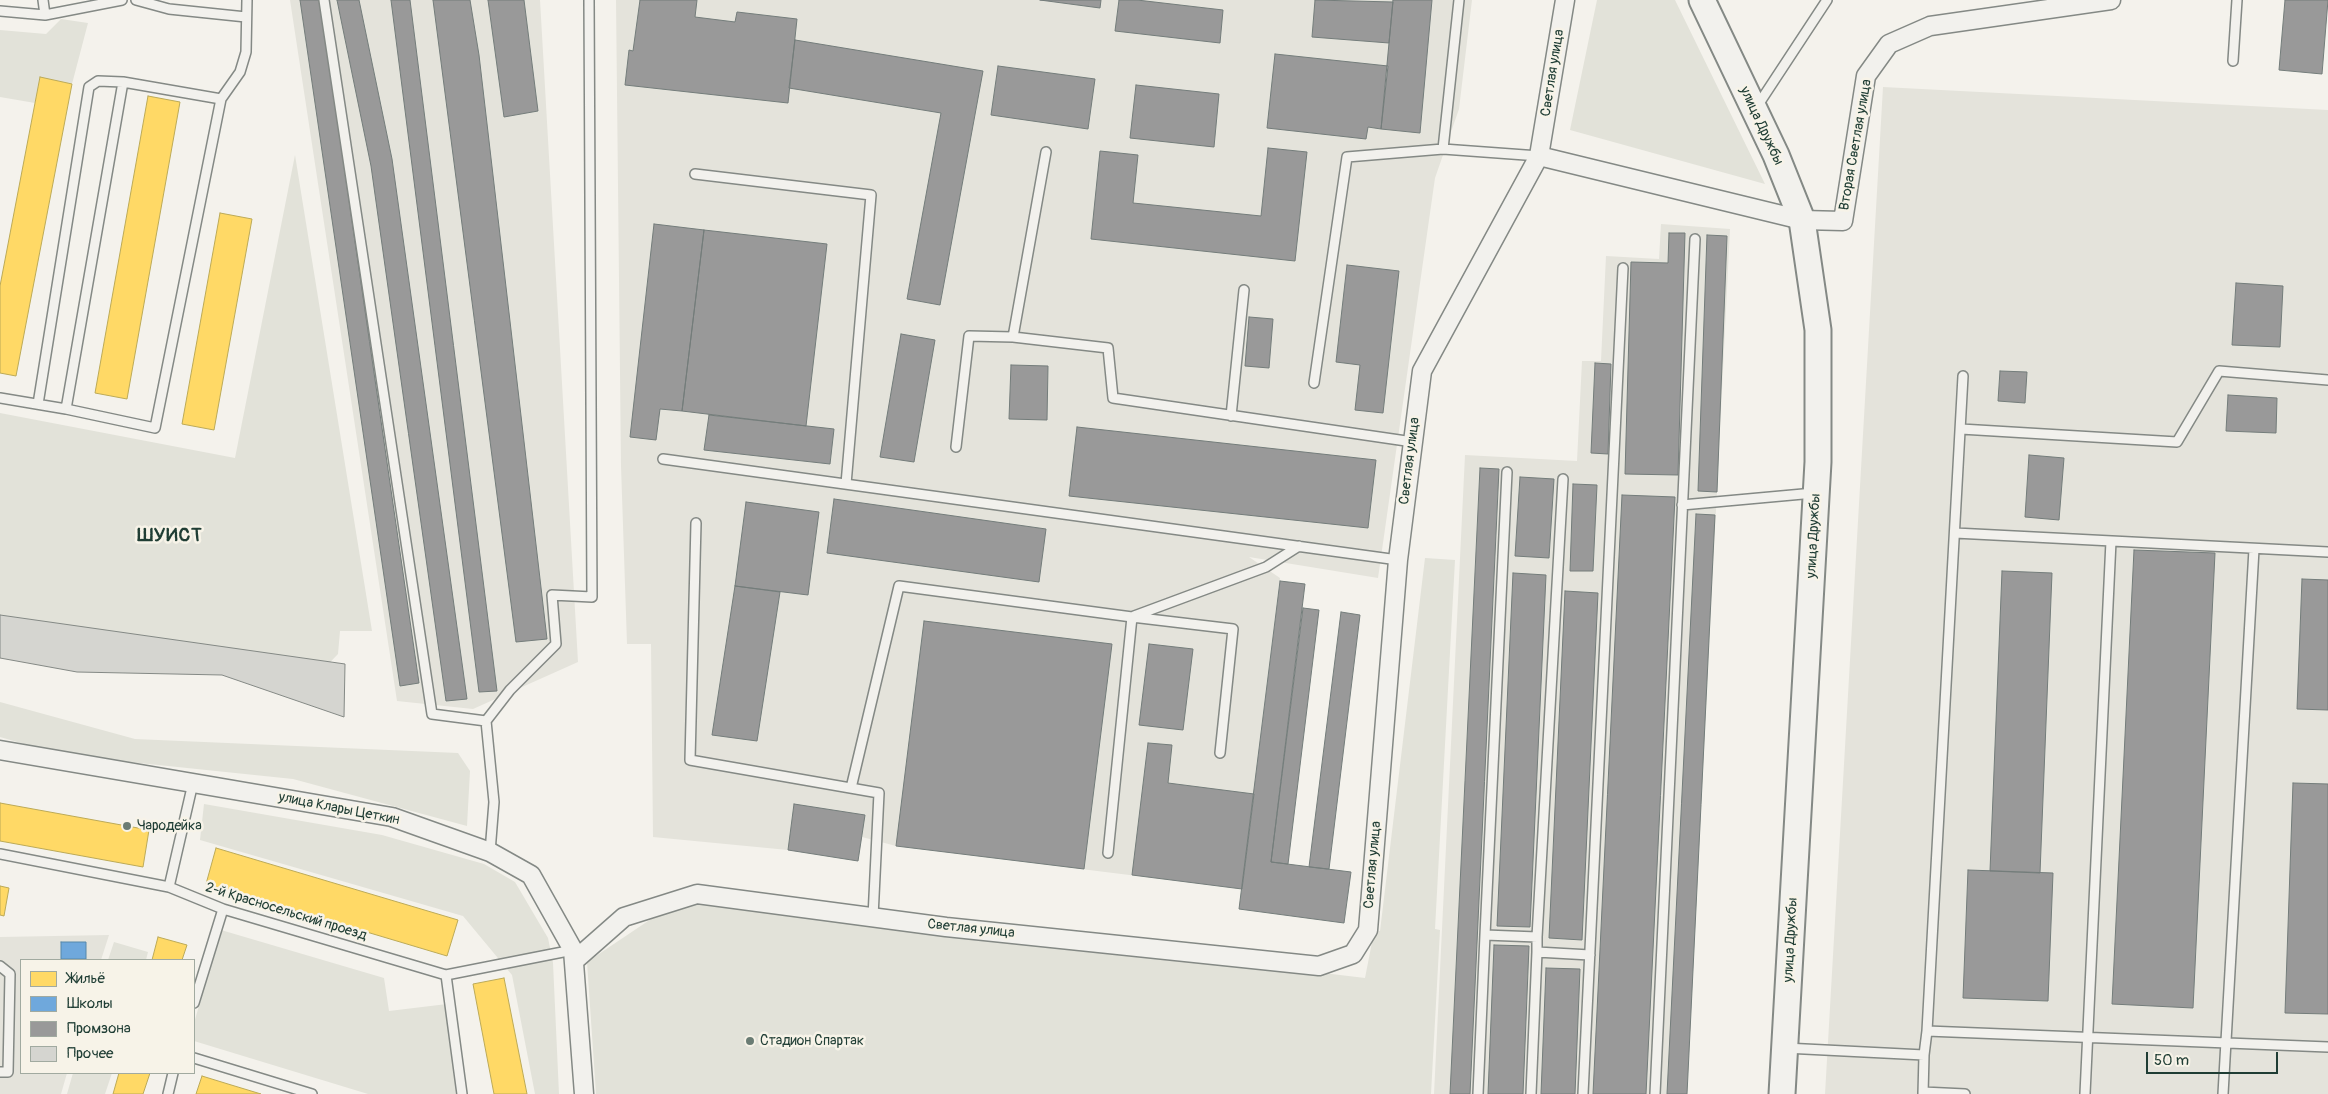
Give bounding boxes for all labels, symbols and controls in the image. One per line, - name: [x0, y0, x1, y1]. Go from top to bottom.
- street label: Светлая улица: [1538, 28, 1568, 118]
- street label: Вторая Светлая улица: [1836, 78, 1876, 212]
- street label: улица Дружбы: [1735, 84, 1787, 168]
- street label: Светлая улица: [1396, 416, 1424, 506]
- street label: улица Дружбы: [1803, 493, 1825, 579]
- district label: ШУИСТ: [137, 525, 203, 547]
- street label: улица Клары Цеткин: [277, 789, 401, 829]
- place label: Чародейка: [137, 818, 202, 834]
- marker: Чародейка: [121, 820, 133, 832]
- street label: Светлая улица: [1361, 821, 1385, 909]
- street label: 2-й Красносельский проезд: [203, 879, 369, 945]
- street label: улица Дружбы: [1780, 897, 1802, 983]
- street label: Светлая улица: [926, 916, 1016, 942]
- legend: [20, 959, 195, 1074]
- text: Жильё: [67, 969, 106, 988]
- text: Школы: [67, 994, 113, 1013]
- text: Промзона: [67, 1019, 131, 1038]
- place label: Стадион Спартак: [760, 1033, 864, 1049]
- marker: Стадион Спартак: [744, 1035, 756, 1047]
- scale bar: [2148, 1042, 2280, 1074]
- text: Прочее: [67, 1044, 114, 1063]
- text: 50 m: [2154, 1051, 2189, 1070]

